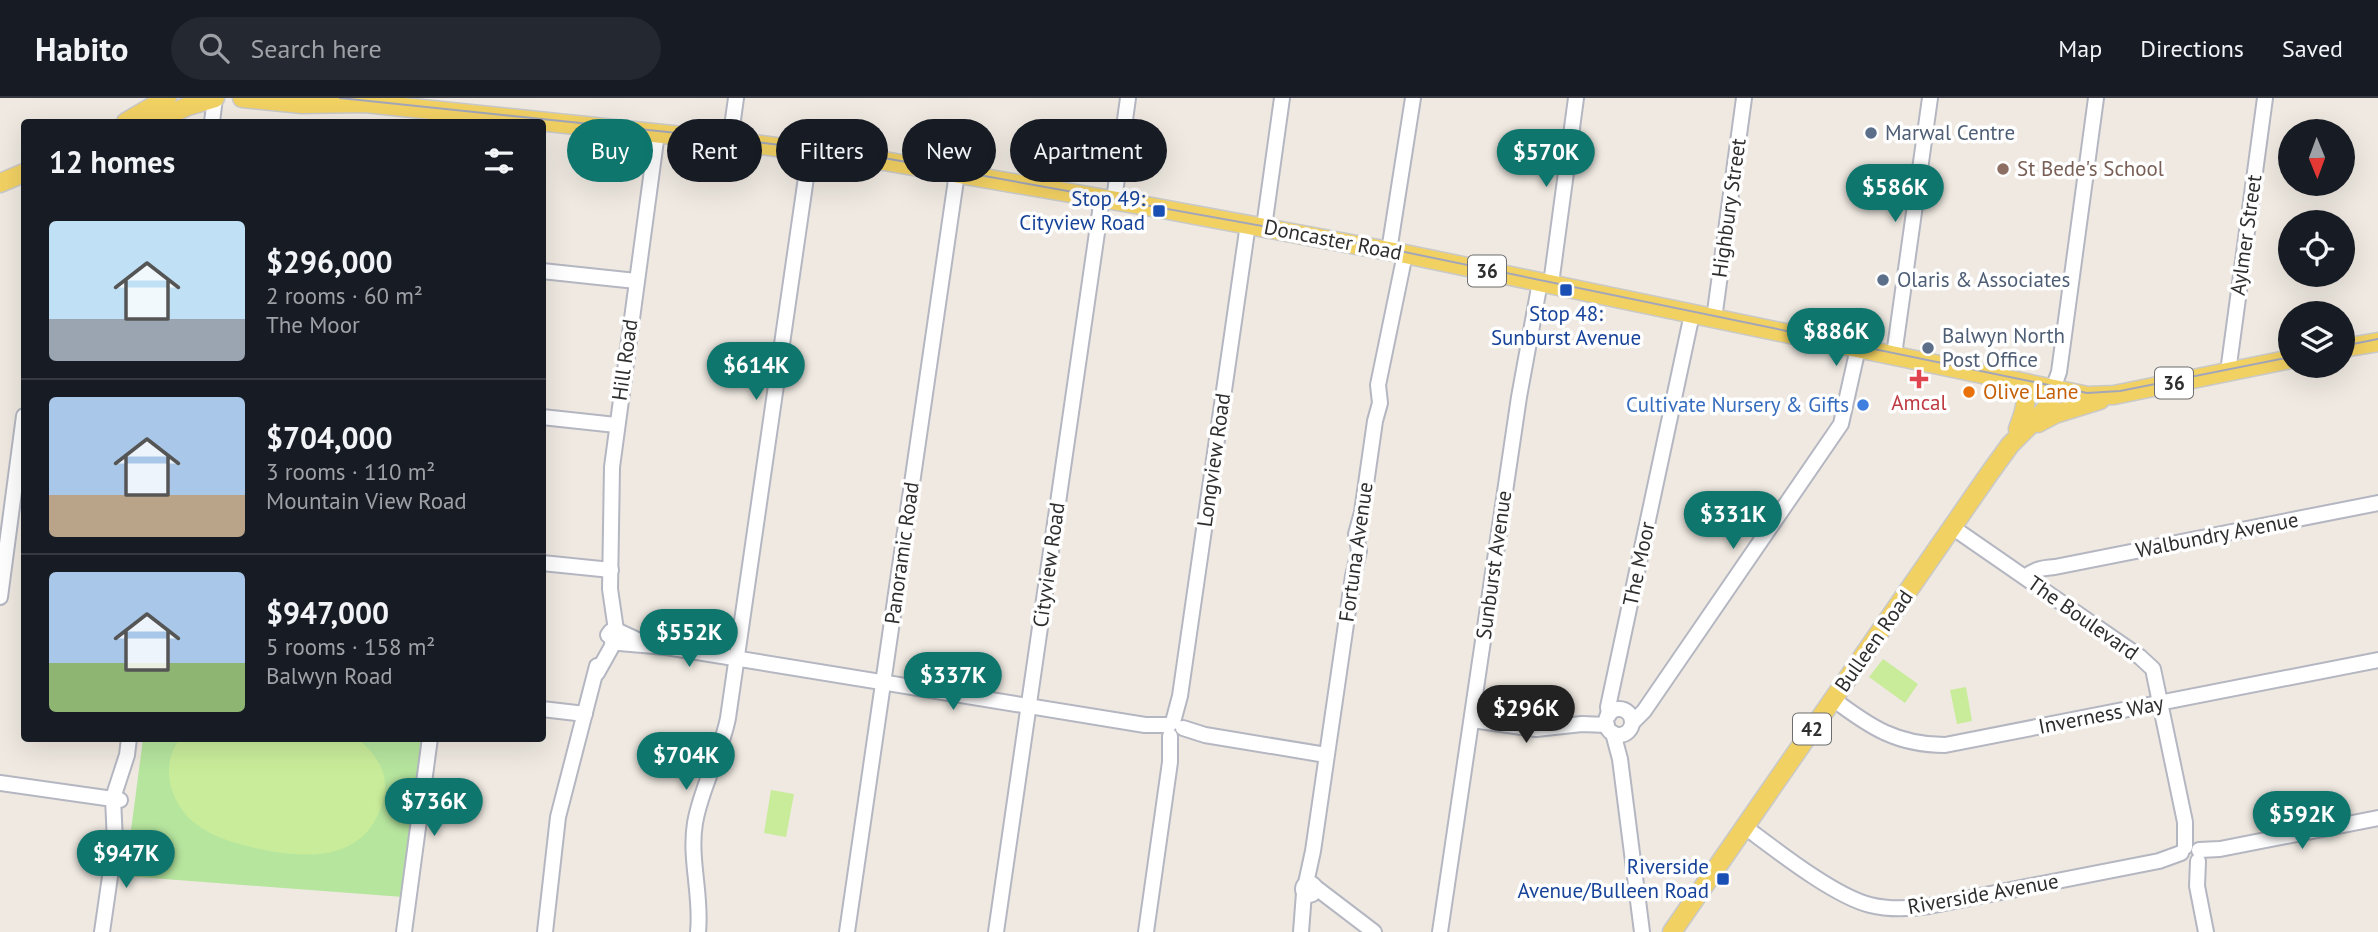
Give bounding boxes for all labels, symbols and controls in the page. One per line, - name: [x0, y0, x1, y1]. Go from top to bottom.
- search box: [171, 17, 661, 80]
- text: Habito: [35, 27, 129, 70]
- icon: search: [195, 29, 233, 67]
- text: Search here: [251, 32, 382, 65]
- text: Map: [2058, 33, 2102, 64]
- text: Directions: [2140, 33, 2244, 64]
- text: Saved: [2282, 33, 2343, 64]
- chip: Buy: [567, 119, 653, 182]
- chip: Rent: [667, 119, 762, 182]
- chip: Filters: [776, 119, 888, 182]
- chip: New: [902, 119, 996, 182]
- chip: Apartment: [1010, 119, 1167, 182]
- place label: Marwal Centre: [1885, 119, 2015, 146]
- north arrow: [2278, 119, 2356, 196]
- map controls: [2278, 119, 2355, 378]
- marker: Marwal Centre: [1863, 125, 1879, 141]
- pin: $570K: [1497, 130, 1595, 189]
- street label: Highbury Street: [1705, 136, 1752, 279]
- text: $570K: [1513, 137, 1579, 166]
- text: 12 homes: [49, 142, 175, 181]
- icon: filters: [480, 142, 518, 180]
- place label: St Bede's School: [2017, 155, 2164, 182]
- marker: St Bede's School: [1995, 161, 2011, 177]
- pin: $586K: [1846, 164, 1944, 224]
- text: $586K: [1862, 172, 1928, 201]
- street label: Aylmer Street: [2224, 173, 2267, 297]
- place label: Stop 49: Cityview Road: [1019, 185, 1145, 236]
- marker: Stop 49: Cityview Road: [1151, 203, 1167, 219]
- button: locate: [2278, 210, 2355, 287]
- street label: Doncaster Road: [1262, 213, 1404, 266]
- text: $296,000: [266, 242, 393, 281]
- icon: home: [105, 249, 189, 333]
- road number: 36: [1468, 256, 1506, 286]
- place label: Olaris & Associates: [1897, 266, 2070, 293]
- marker: Olaris & Associates: [1875, 272, 1891, 288]
- text: 2 rooms · 60 m²: [266, 281, 423, 310]
- marker: Stop 48: Sunburst Avenue: [1558, 282, 1574, 298]
- place label: Stop 48: Sunburst Avenue: [1491, 300, 1641, 351]
- button: layers: [2278, 301, 2355, 378]
- pin: $886K: [1787, 308, 1885, 368]
- text: The Moor: [266, 310, 360, 339]
- text: $886K: [1803, 316, 1869, 345]
- street label: Hill Road: [605, 317, 644, 402]
- place label: Balwyn North Post Office: [1942, 322, 2065, 373]
- marker: Balwyn North Post Office: [1920, 340, 1936, 356]
- pin: $614K: [707, 342, 805, 402]
- text: $614K: [723, 350, 789, 379]
- road number: 36: [2155, 368, 2193, 398]
- marker: Amcal: [1911, 371, 1927, 387]
- place label: Olive Lane: [1983, 378, 2078, 405]
- marker: Olive Lane: [1961, 384, 1977, 400]
- place label: Amcal: [1891, 389, 1947, 416]
- street label: Longview Road: [1191, 391, 1236, 529]
- place label: Cultivate Nursery & Gifts: [1626, 391, 1849, 418]
- marker: Cultivate Nursery & Gifts: [1855, 397, 1871, 413]
- text: $704,000: [266, 418, 393, 457]
- icon: home: [105, 425, 189, 509]
- text: 3 rooms · 110 m²: [266, 457, 435, 486]
- street label: Panoramic Road: [878, 480, 925, 626]
- street label: Fortuna Avenue: [1332, 480, 1379, 623]
- text: Mountain View Road: [266, 486, 467, 515]
- street label: Sunburst Avenue: [1470, 489, 1517, 641]
- pin: $331K: [1684, 491, 1782, 551]
- text: $331K: [1700, 499, 1766, 528]
- street label: Cityview Road: [1026, 501, 1071, 629]
- street label: Walbundry Avenue: [2133, 505, 2301, 564]
- street label: The Moor: [1616, 519, 1661, 609]
- street label: The Boulevard: [2022, 569, 2144, 666]
- street label: Bulleen Road: [1829, 584, 1919, 697]
- text: $947,000: [266, 593, 389, 632]
- icon: home: [105, 600, 189, 684]
- pin: $552K: [640, 610, 738, 669]
- text: $552K: [656, 617, 722, 646]
- text: 5 rooms · 158 m²: [266, 632, 435, 661]
- pin: $337K: [904, 652, 1002, 712]
- text: $337K: [920, 660, 986, 689]
- text: Balwyn Road: [266, 661, 393, 690]
- pin: $296K: [1477, 686, 1575, 745]
- street label: Inverness Way: [2036, 689, 2166, 740]
- text: $296K: [1493, 693, 1559, 722]
- road number: 42: [1793, 714, 1831, 744]
- pin: $704K: [637, 732, 735, 792]
- text: $704K: [653, 740, 719, 769]
- pin: $736K: [385, 778, 483, 838]
- text: $736K: [401, 786, 467, 815]
- pin: $592K: [2253, 792, 2351, 851]
- text: $592K: [2269, 799, 2335, 828]
- pin: $947K: [77, 830, 175, 890]
- text: $947K: [93, 838, 159, 867]
- place label: Riverside Avenue/Bulleen Road: [1517, 853, 1709, 904]
- street label: Riverside Avenue: [1905, 867, 2060, 920]
- marker: Riverside Avenue/Bulleen Road: [1715, 871, 1731, 887]

